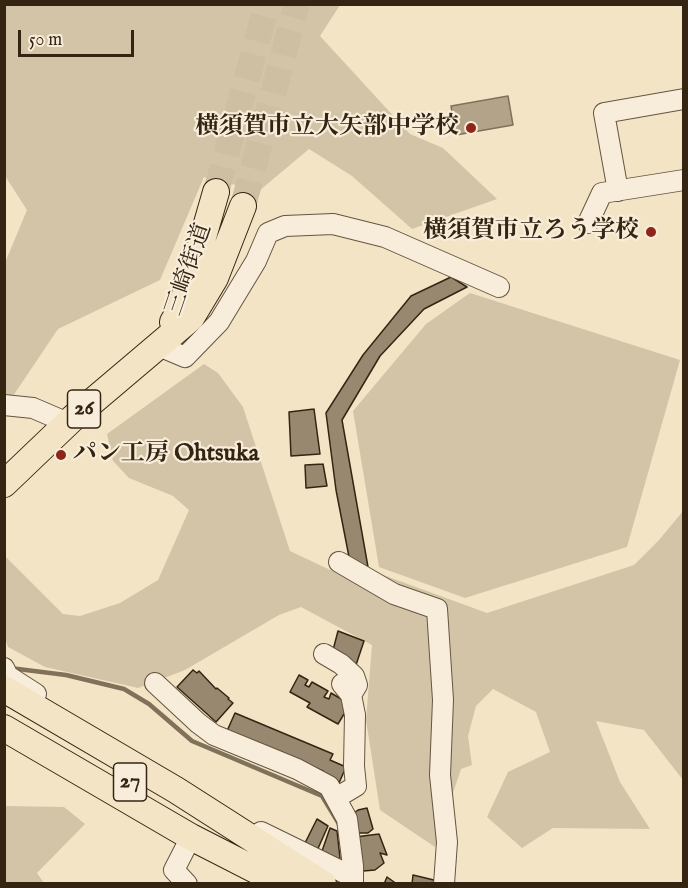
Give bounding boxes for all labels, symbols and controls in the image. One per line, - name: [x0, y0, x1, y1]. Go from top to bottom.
- scale bar: [21, 18, 136, 56]
- text: 50 m: [29, 29, 62, 52]
- place label: 横須賀市立大矢部中学校: [195, 114, 459, 142]
- marker: 横須賀市立大矢部中学校: [464, 121, 478, 135]
- place label: 横須賀市立ろう学校: [423, 218, 639, 246]
- street label: 三崎街道: [161, 220, 219, 320]
- marker: 横須賀市立ろう学校: [644, 225, 658, 239]
- road number: 26: [68, 390, 100, 428]
- place label: パン工房 Ohtsuka: [73, 441, 259, 469]
- marker: パン工房 Ohtsuka: [54, 448, 68, 462]
- road number: 27: [114, 763, 146, 801]

